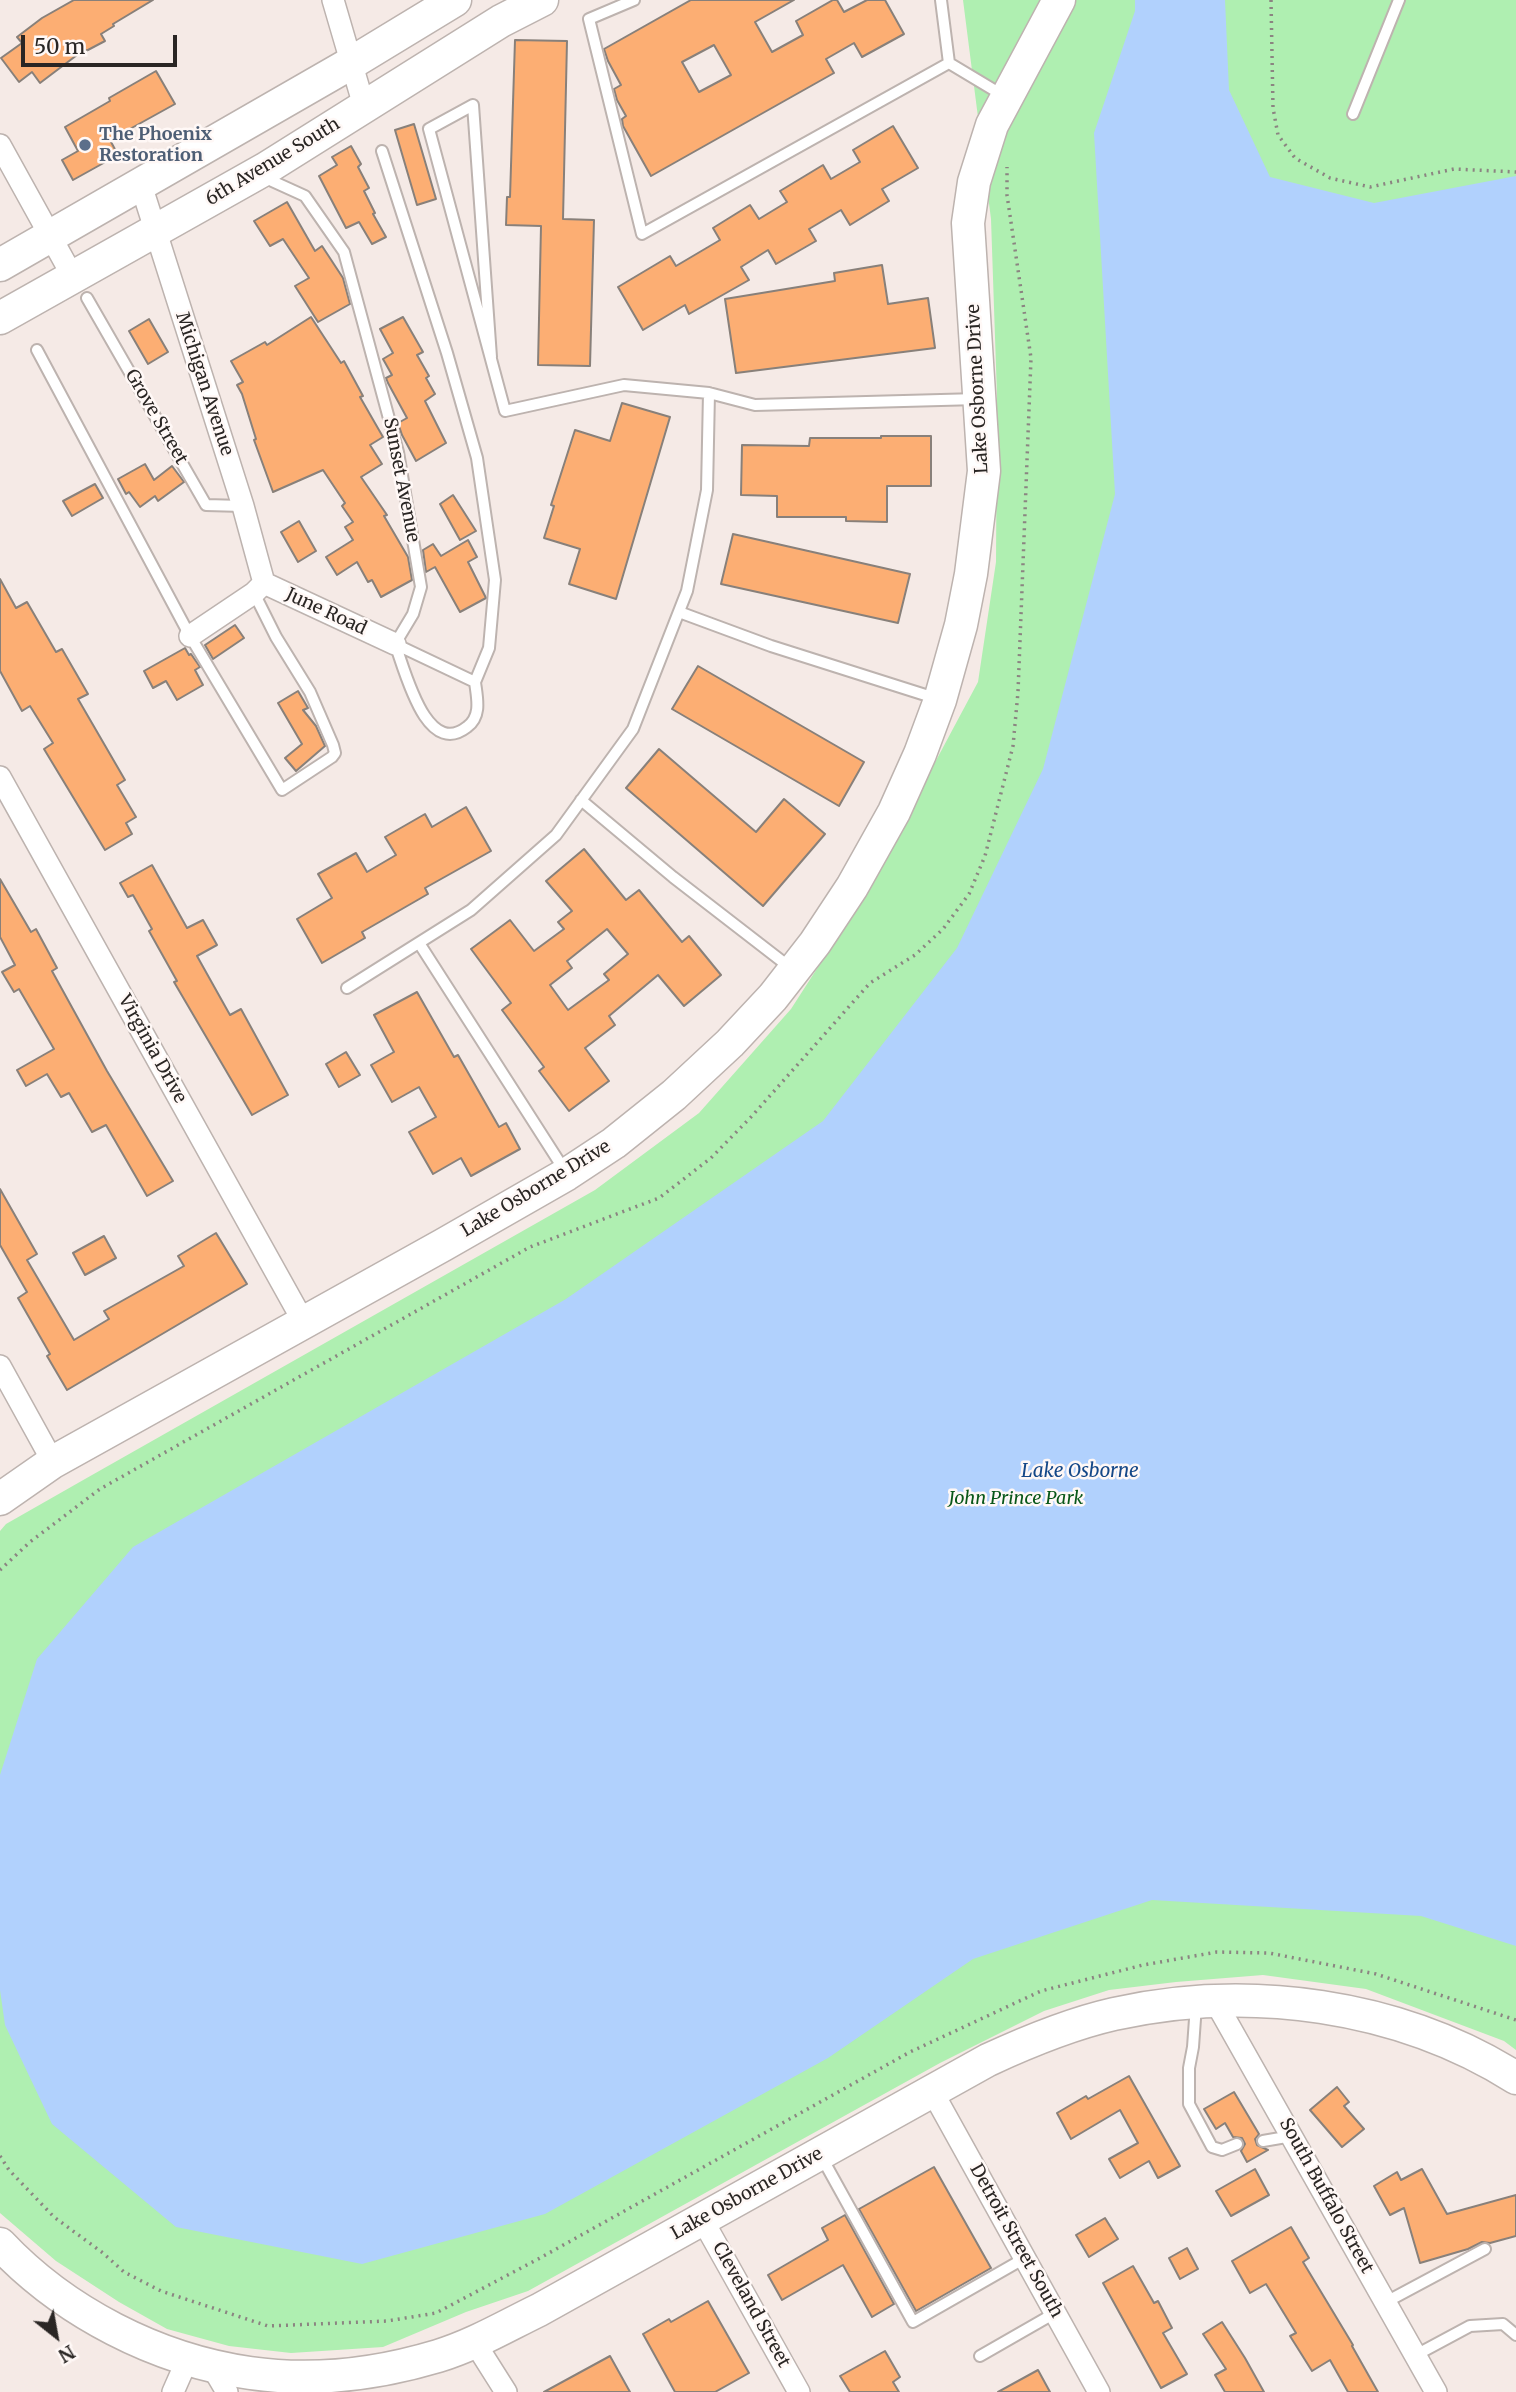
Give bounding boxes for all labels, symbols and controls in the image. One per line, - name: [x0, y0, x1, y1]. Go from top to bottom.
- scale bar: [24, 21, 180, 65]
- text: 50 m: [34, 33, 85, 60]
- street label: 6th Avenue South: [202, 113, 344, 211]
- place label: The Phoenix Restoration: [99, 124, 212, 166]
- marker: The Phoenix Restoration: [77, 137, 93, 153]
- street label: Lake Osborne Drive: [963, 304, 993, 474]
- street label: Michigan Avenue: [171, 309, 237, 459]
- street label: Grove Street: [120, 366, 192, 468]
- street label: Sunset Avenue: [378, 416, 424, 544]
- street label: June Road: [282, 584, 370, 640]
- street label: Virginia Drive: [113, 991, 191, 1107]
- street label: Lake Osborne Drive: [458, 1136, 614, 1242]
- water label: Lake Osborne: [1021, 1461, 1139, 1483]
- park label: John Prince Park: [949, 1488, 1083, 1510]
- street label: South Buffalo Street: [1274, 2115, 1378, 2277]
- street label: Lake Osborne Drive: [667, 2143, 827, 2245]
- street label: Detroit Street South: [965, 2160, 1067, 2322]
- street label: Cleveland Street: [708, 2239, 794, 2371]
- north arrow: [21, 2301, 91, 2371]
- text: N: [54, 2340, 79, 2368]

